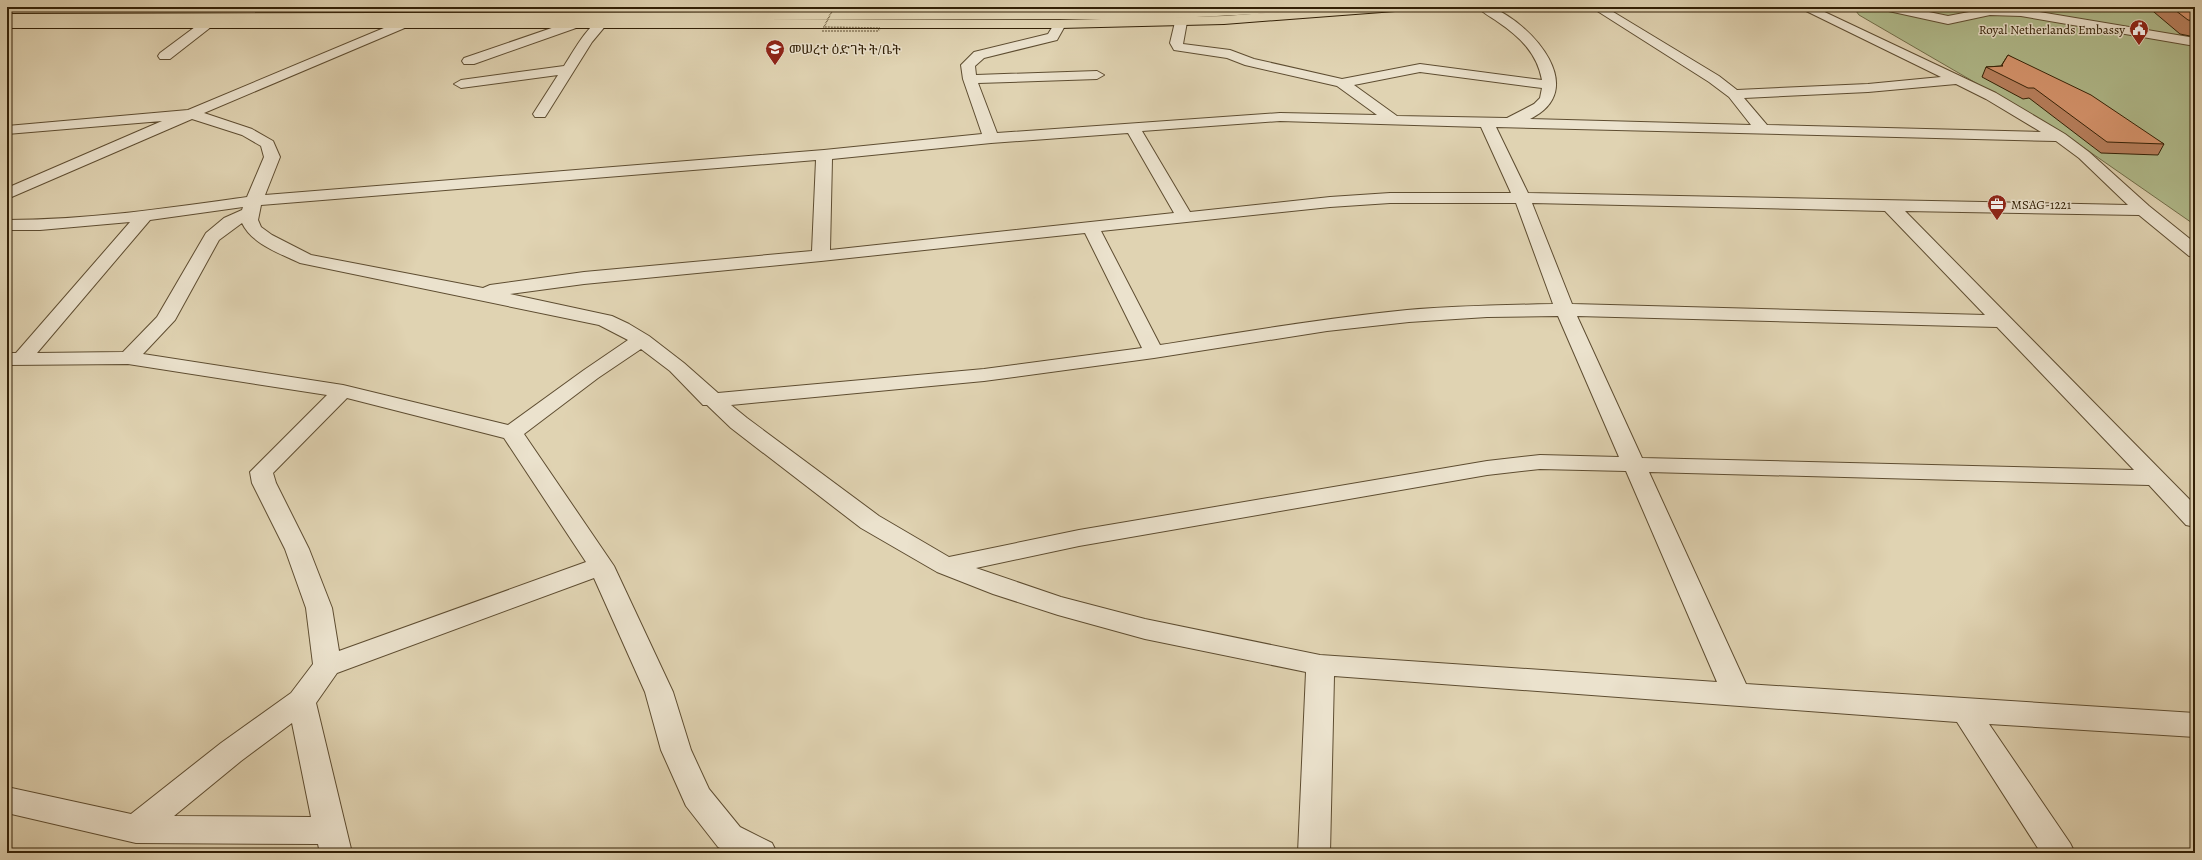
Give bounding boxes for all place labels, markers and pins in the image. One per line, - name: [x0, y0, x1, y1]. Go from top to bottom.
- public building icon: Royal Netherlands Embassy: [2128, 18, 2150, 46]
- place label: Royal Netherlands Embassy: [1979, 21, 2125, 38]
- school or university icon: መሠረተ ዕድገት ት/ቤት: [764, 38, 786, 66]
- place label: መሠረተ ዕድገት ት/ቤት: [789, 41, 901, 58]
- office icon: MSAG-1221: [1986, 193, 2008, 221]
- place label: MSAG-1221: [2011, 196, 2072, 213]

